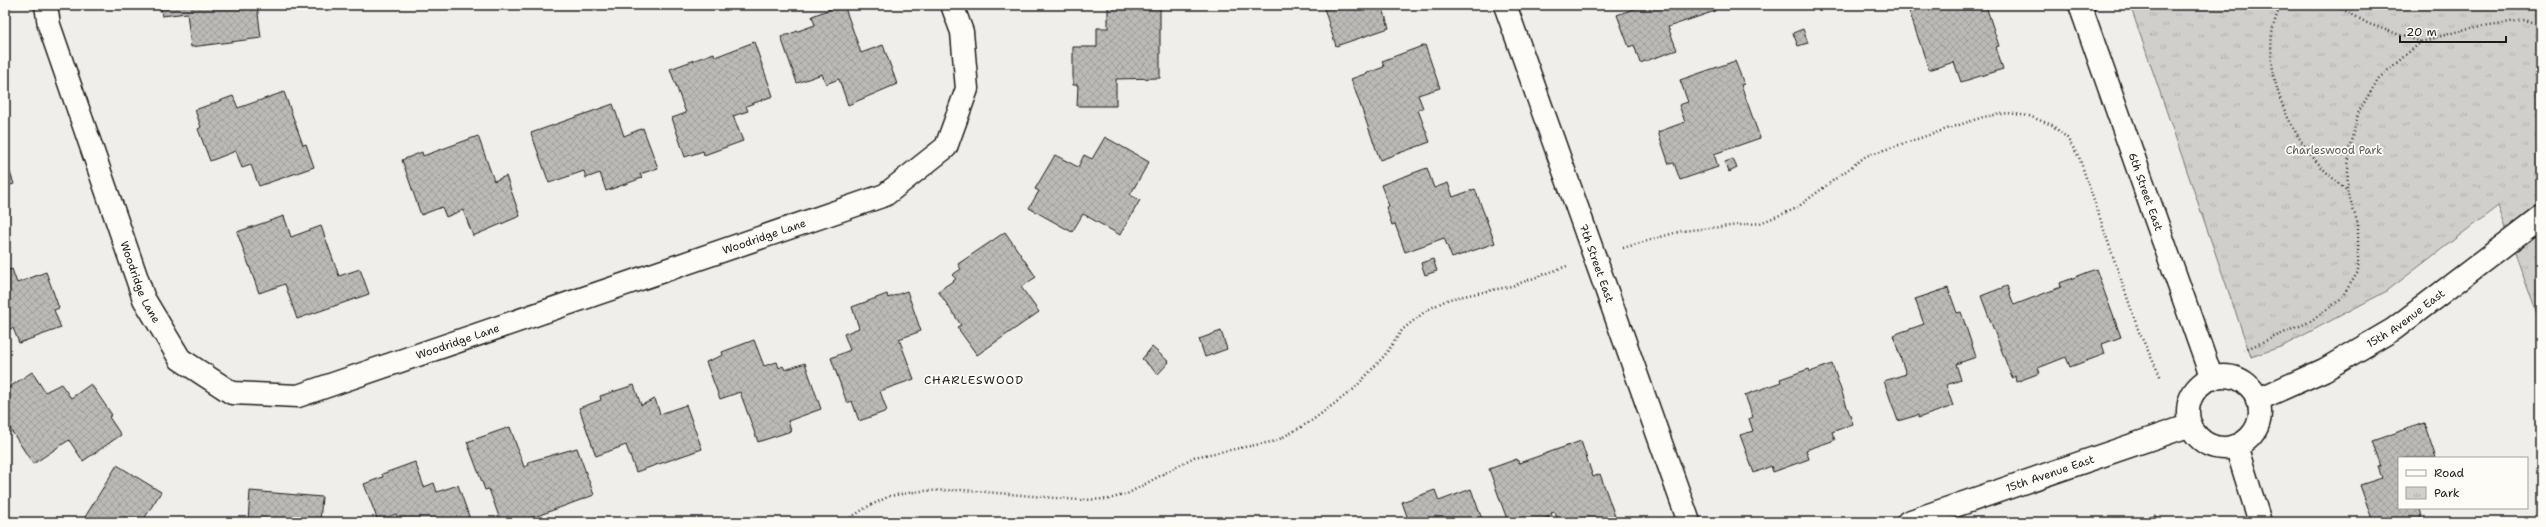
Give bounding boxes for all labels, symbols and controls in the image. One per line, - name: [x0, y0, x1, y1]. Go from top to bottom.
- scale bar: [2400, 18, 2506, 44]
- text: 20 m: [2406, 24, 2437, 40]
- park label: Charleswood Park: [2286, 143, 2382, 158]
- street label: 6th Street East: [2125, 151, 2166, 233]
- street label: Woodridge Lane: [720, 216, 808, 258]
- street label: 7th Street East: [1576, 222, 1617, 305]
- street label: Woodridge Lane: [116, 239, 164, 326]
- street label: 15th Avenue East: [2364, 286, 2448, 351]
- street label: Woodridge Lane: [414, 321, 501, 363]
- district label: CHARLESWOOD: [924, 372, 1024, 388]
- street label: 15th Avenue East: [2004, 452, 2096, 496]
- legend: [2398, 457, 2528, 509]
- text: Road: [2434, 465, 2465, 481]
- text: Park: [2434, 485, 2460, 501]

